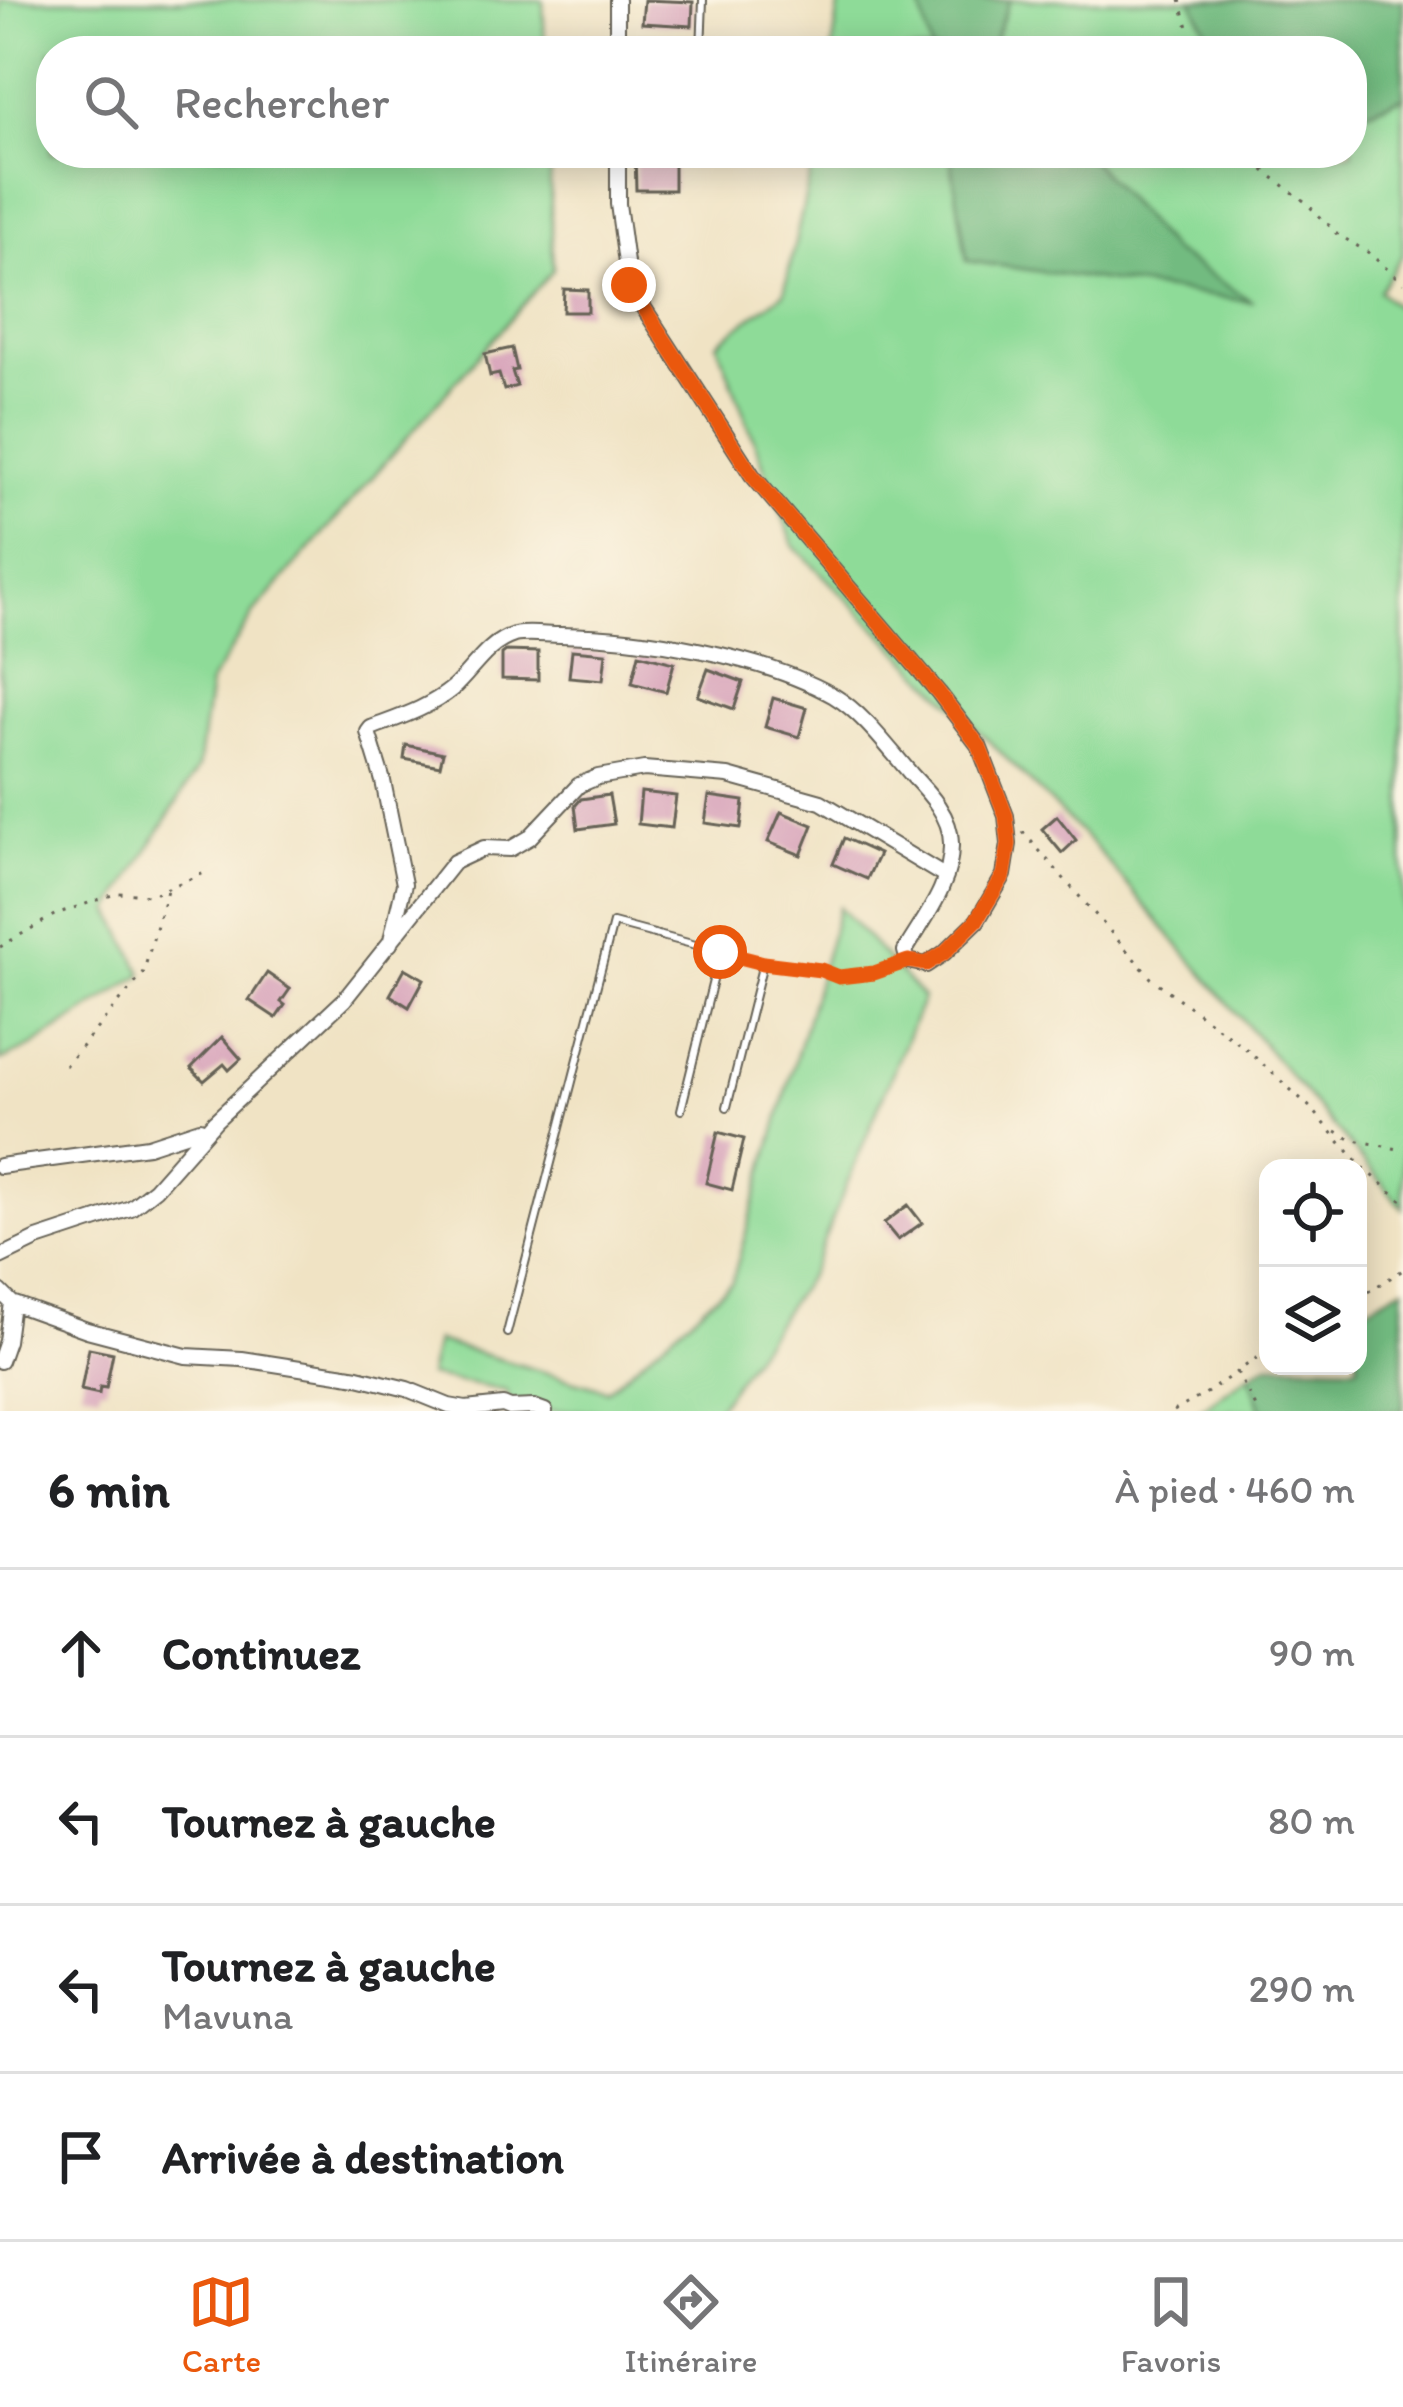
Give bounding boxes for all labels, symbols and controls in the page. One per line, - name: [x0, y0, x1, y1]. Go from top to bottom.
- search box: [36, 36, 1367, 168]
- icon: search: [78, 69, 144, 135]
- text: Rechercher: [174, 75, 389, 129]
- route end: [602, 258, 656, 312]
- route start: [693, 925, 747, 979]
- map controls: [1259, 1159, 1367, 1375]
- button: locate: [1259, 1159, 1367, 1267]
- button: layers: [1259, 1267, 1367, 1375]
- text: 6 min: [48, 1459, 170, 1520]
- text: À pied · 460 m: [1115, 1466, 1355, 1513]
- icon: ahead: [48, 1620, 114, 1686]
- text: Continuez: [162, 1626, 360, 1680]
- text: 90 m: [1269, 1629, 1355, 1676]
- icon: left: [48, 1788, 114, 1854]
- text: Tournez à gauche: [162, 1794, 496, 1848]
- text: 80 m: [1268, 1797, 1355, 1844]
- text: Tournez à gauche: [162, 1938, 496, 1992]
- icon: left: [48, 1956, 114, 2022]
- text: 290 m: [1248, 1965, 1355, 2012]
- text: Mavuna: [162, 1992, 293, 2039]
- icon: arrive: [48, 2124, 114, 2190]
- text: Arrivée à destination: [162, 2130, 564, 2184]
- tab: Carte: [182, 2269, 261, 2380]
- tab: Itinéraire: [624, 2269, 758, 2380]
- tab: Favoris: [1121, 2269, 1221, 2380]

